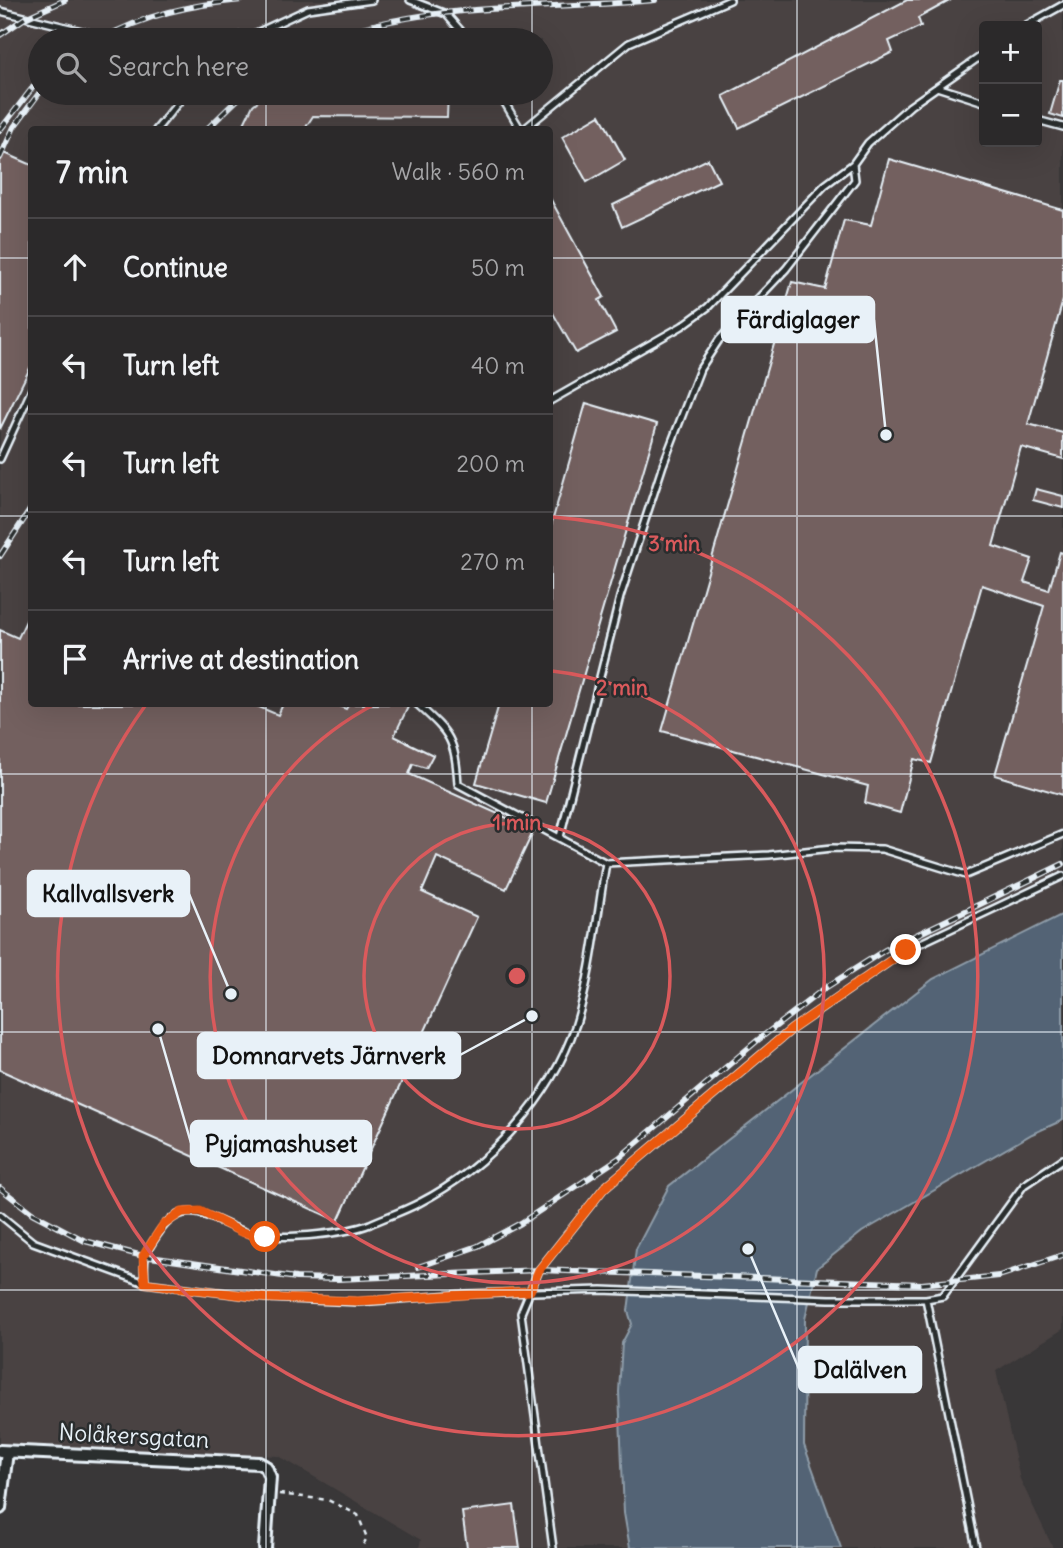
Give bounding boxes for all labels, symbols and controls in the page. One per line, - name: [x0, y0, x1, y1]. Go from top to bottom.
- map controls: [979, 21, 1042, 147]
- button: +: [979, 21, 1042, 84]
- search box: [28, 28, 553, 105]
- icon: search: [52, 48, 90, 86]
- text: Search here: [108, 50, 249, 83]
- button: −: [979, 84, 1042, 147]
- text: 7 min: [56, 153, 128, 191]
- text: Walk · 560 m: [392, 157, 525, 186]
- icon: ahead: [56, 248, 94, 286]
- text: Continue: [123, 251, 228, 284]
- text: 50 m: [471, 253, 525, 282]
- callout: Färdiglager: [722, 297, 874, 342]
- text: Färdiglager: [736, 304, 860, 334]
- icon: left: [56, 346, 94, 384]
- text: Turn left: [123, 349, 219, 382]
- text: 40 m: [471, 351, 525, 380]
- icon: left: [56, 444, 94, 482]
- text: Turn left: [123, 447, 219, 480]
- text: 200 m: [456, 449, 525, 478]
- text: 3 min: [648, 530, 700, 557]
- icon: left: [56, 542, 94, 580]
- text: Turn left: [123, 545, 219, 578]
- text: 270 m: [460, 547, 525, 576]
- icon: arrive: [56, 640, 94, 678]
- text: Arrive at destination: [123, 643, 359, 676]
- text: 2 min: [596, 674, 648, 701]
- text: 1 min: [493, 809, 541, 836]
- callout: Kallvallsverk: [28, 871, 189, 916]
- text: Kallvallsverk: [42, 878, 174, 908]
- route end: [890, 934, 921, 965]
- centre of rings: [505, 964, 529, 988]
- callout: Domnarvets Järnverk: [198, 1033, 460, 1078]
- text: Domnarvets Järnverk: [212, 1040, 446, 1070]
- callout: Pyjamashuset: [191, 1121, 371, 1166]
- text: Pyjamashuset: [205, 1128, 358, 1158]
- route start: [249, 1221, 280, 1252]
- callout: Dalälven: [799, 1347, 921, 1392]
- text: Dalälven: [813, 1354, 907, 1384]
- street label: Nolåkersgatan: [58, 1417, 210, 1454]

